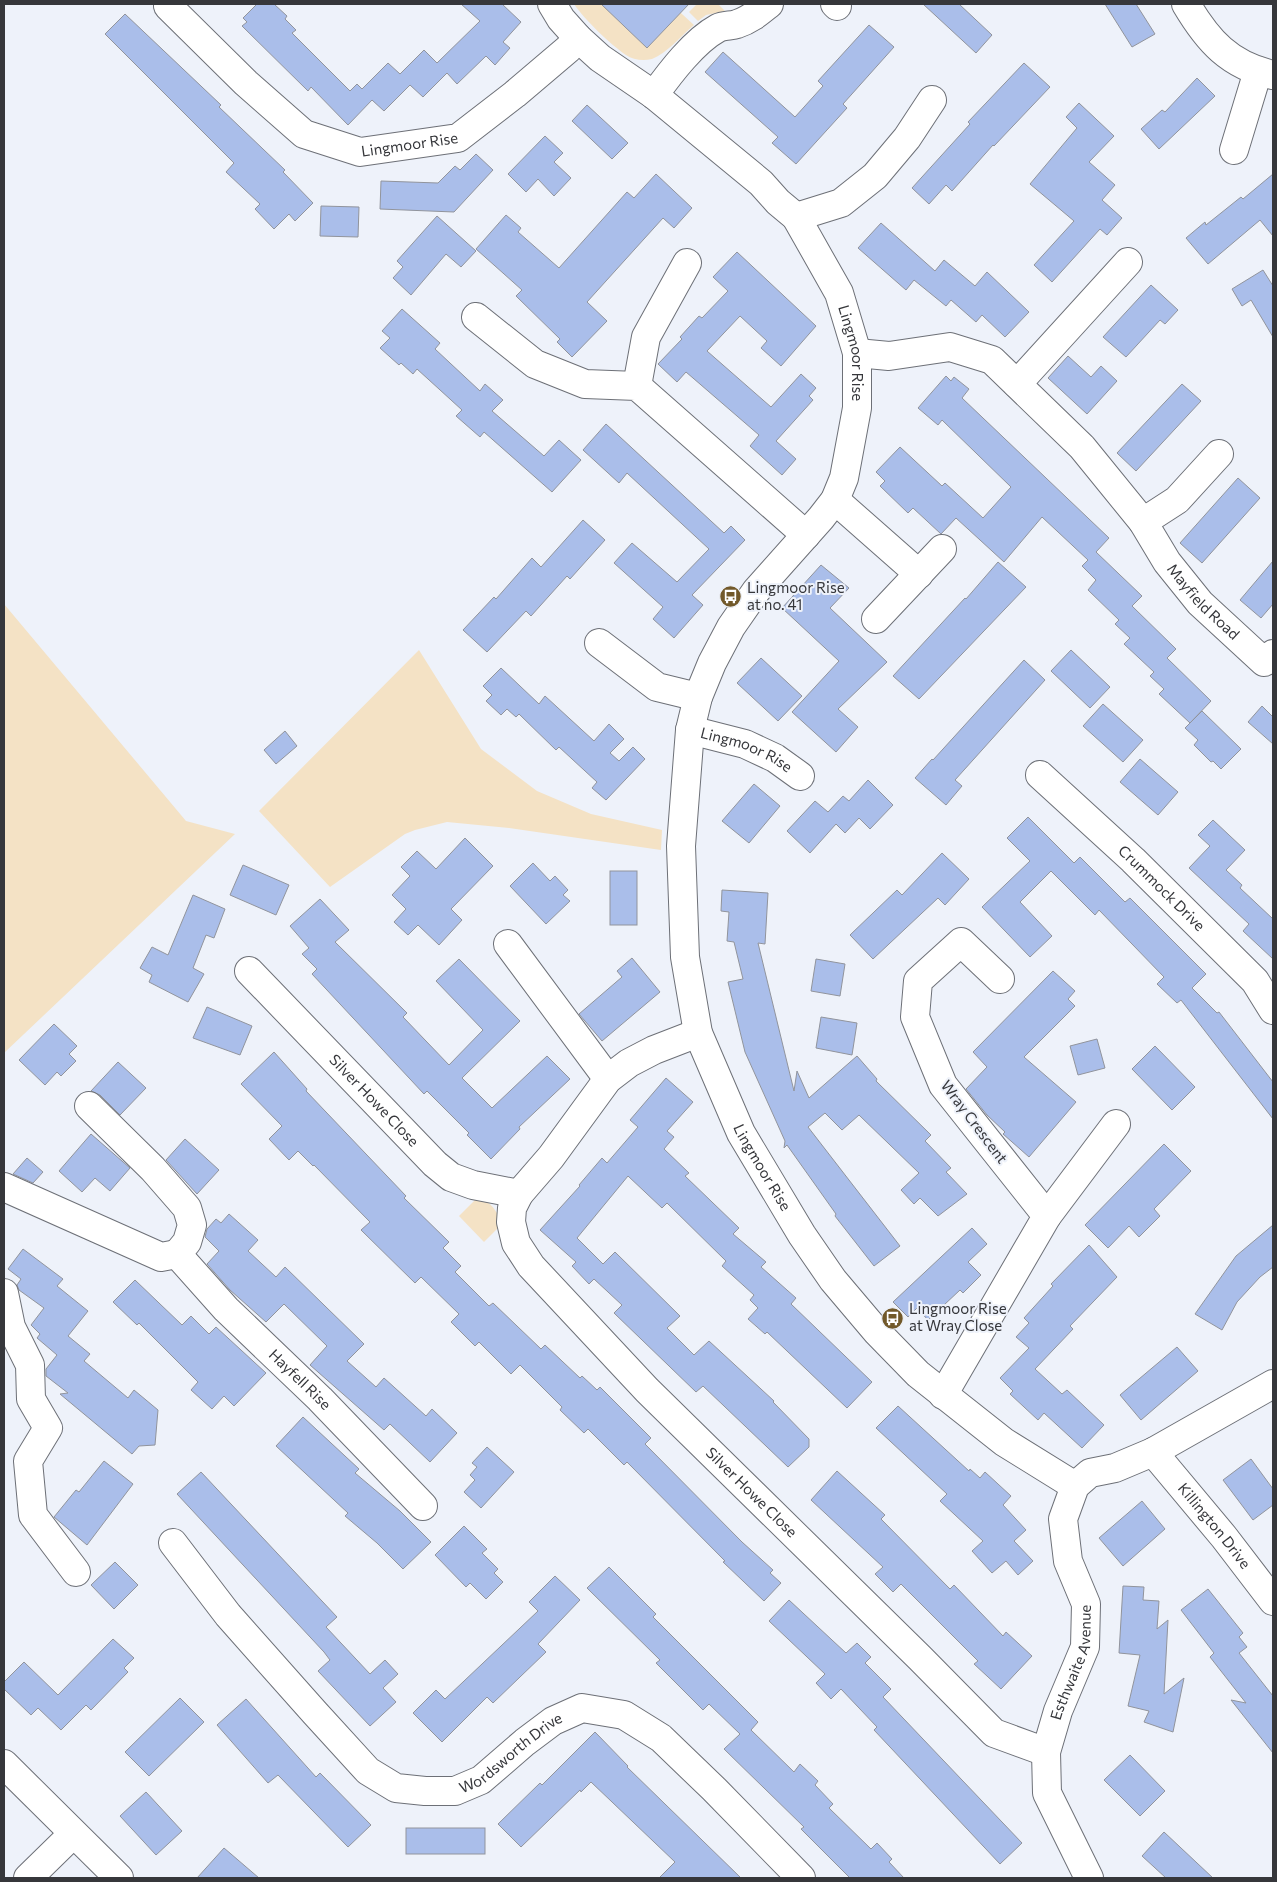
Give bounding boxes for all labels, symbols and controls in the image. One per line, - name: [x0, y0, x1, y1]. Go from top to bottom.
- street label: Lingmoor Rise: [360, 128, 459, 160]
- street label: Lingmoor Rise: [835, 303, 867, 401]
- street label: Mayfield Road: [1164, 559, 1244, 643]
- place label: Lingmoor Rise at no. 41: [747, 578, 845, 613]
- bus stop icon: Lingmoor Rise at no. 41: [719, 585, 743, 609]
- street label: Lingmoor Rise: [699, 723, 796, 776]
- street label: Crummock Drive: [1115, 841, 1209, 934]
- street label: Silver Howe Close: [326, 1050, 423, 1150]
- street label: Wray Crescent: [938, 1076, 1012, 1167]
- street label: Lingmoor Rise: [730, 1121, 795, 1214]
- place label: Lingmoor Rise at Wray Close: [909, 1299, 1007, 1334]
- bus stop icon: Lingmoor Rise at Wray Close: [881, 1306, 905, 1330]
- street label: Hayfell Rise: [266, 1345, 335, 1413]
- street label: Silver Howe Close: [703, 1443, 802, 1541]
- street label: Killington Drive: [1175, 1479, 1255, 1572]
- street label: Esthwaite Avenue: [1046, 1604, 1094, 1722]
- street label: Wordsworth Drive: [456, 1708, 565, 1796]

